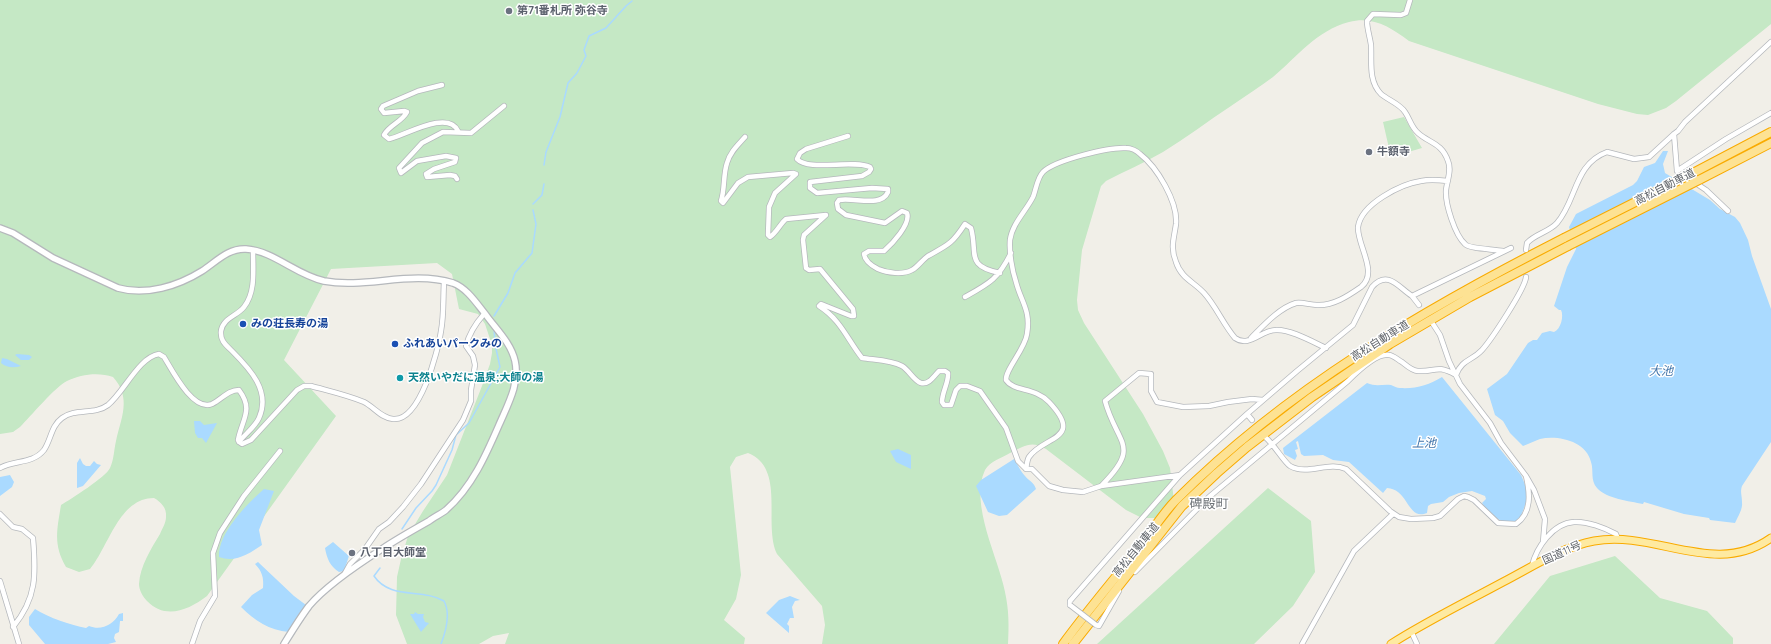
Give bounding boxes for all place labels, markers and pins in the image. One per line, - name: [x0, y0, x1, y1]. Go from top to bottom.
- place label: 第71番札所 弥谷寺: [517, 4, 608, 18]
- marker: 第71番札所 弥谷寺: [504, 6, 514, 16]
- place label: 牛額寺: [1377, 145, 1410, 159]
- marker: 牛額寺: [1364, 147, 1374, 157]
- place label: みの荘長寿の湯: [251, 317, 328, 331]
- marker: みの荘長寿の湯: [238, 319, 248, 329]
- place label: ふれあいパークみの: [403, 337, 502, 351]
- marker: ふれあいパークみの: [390, 339, 400, 349]
- place label: 天然いやだに温泉;大師の湯: [408, 371, 543, 385]
- marker: 天然いやだに温泉;大師の湯: [395, 373, 405, 383]
- place label: 八丁目大師堂: [360, 546, 426, 560]
- marker: 八丁目大師堂: [347, 548, 357, 558]

